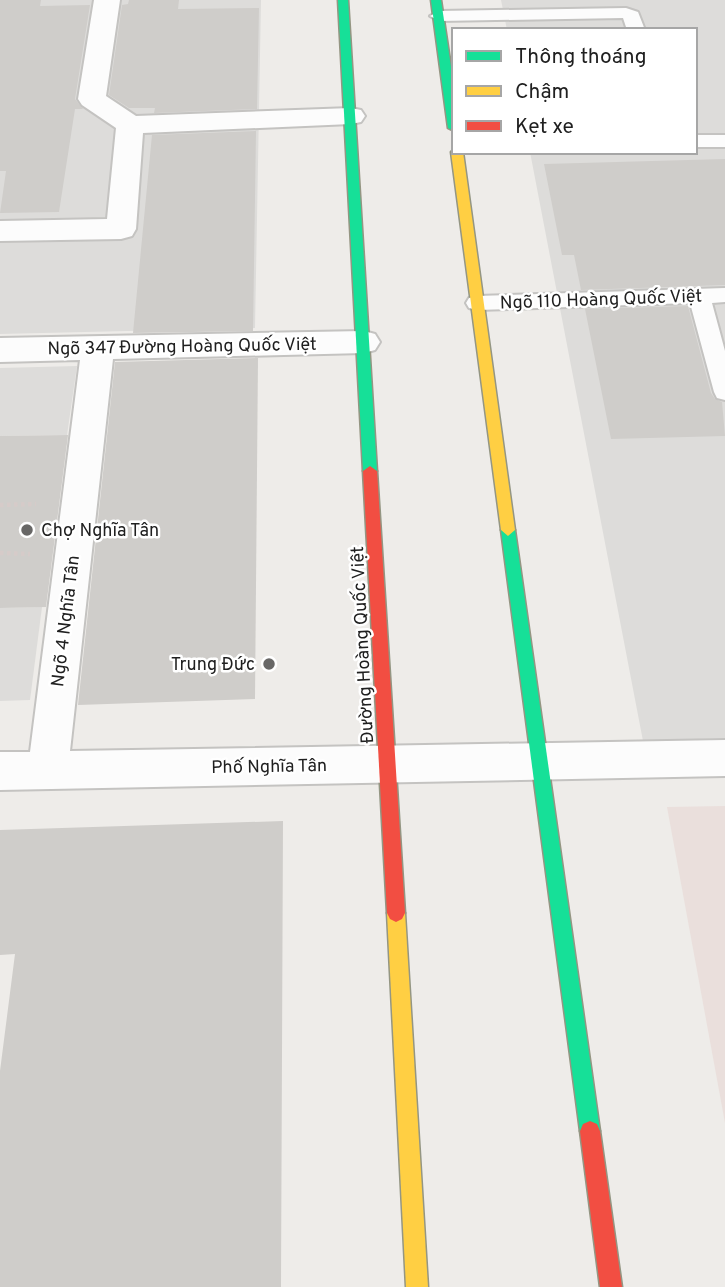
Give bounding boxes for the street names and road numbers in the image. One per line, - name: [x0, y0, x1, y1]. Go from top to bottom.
- street label: Ngõ 110 Hoàng Quốc Việt: [499, 284, 703, 316]
- street label: Ngõ 347 Đường Hoàng Quốc Việt: [47, 333, 317, 361]
- street label: Đường Hoàng Quốc Việt: [346, 546, 380, 744]
- street label: Ngõ 4 Nghĩa Tân: [47, 554, 86, 688]
- street label: Phố Nghĩa Tân: [211, 754, 327, 780]

